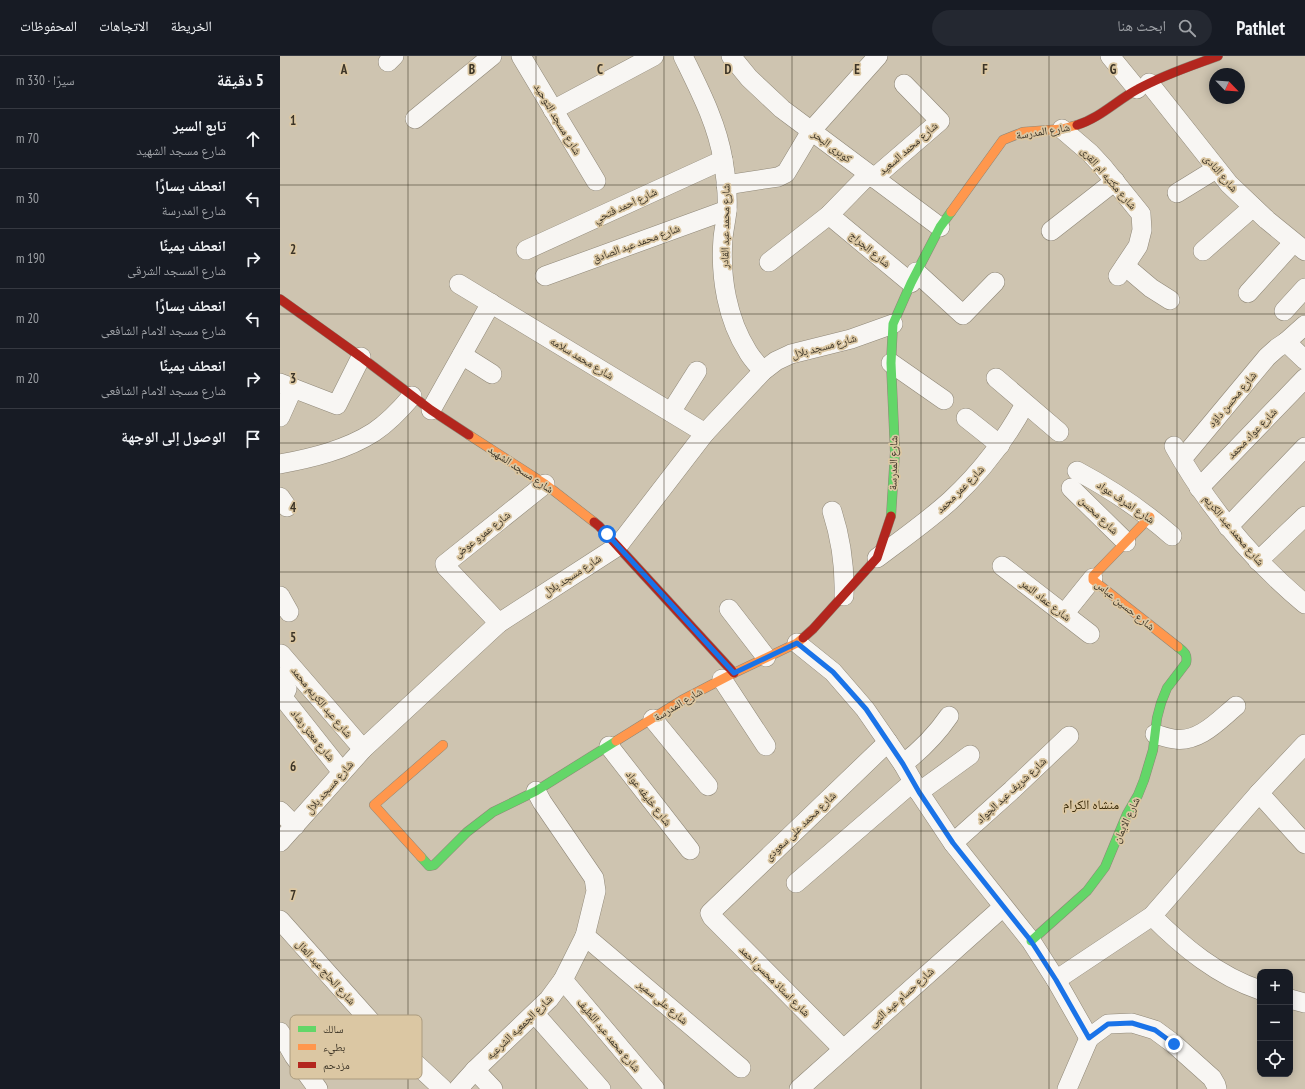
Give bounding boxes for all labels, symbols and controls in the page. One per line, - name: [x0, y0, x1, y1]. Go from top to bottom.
- search box: [932, 10, 1212, 46]
- text: ابحث هنا: [1117, 16, 1166, 35]
- text: Pathlet: [1236, 16, 1285, 40]
- text: المحفوظات: [20, 17, 77, 35]
- text: الاتجاهات: [99, 17, 149, 35]
- text: الخريطة: [171, 17, 212, 35]
- icon: search: [1176, 17, 1198, 39]
- text: A: [340, 61, 348, 78]
- text: B: [469, 61, 475, 78]
- text: C: [597, 61, 603, 78]
- text: D: [725, 61, 732, 78]
- text: E: [854, 61, 860, 78]
- text: F: [982, 61, 988, 78]
- text: G: [1110, 61, 1117, 78]
- north arrow: [1209, 68, 1245, 104]
- text: 5 دقيقة: [217, 69, 264, 91]
- text: سيرًا · 330 m: [16, 72, 75, 89]
- street label: شارع مسجد التوحيد: [531, 81, 585, 157]
- text: 1: [290, 112, 296, 129]
- text: تابع السير: [173, 116, 226, 135]
- street label: شارع محمد السعيد: [876, 119, 940, 177]
- street label: شارع المدرسة: [1015, 120, 1071, 142]
- street label: كوبرى البحر: [809, 126, 855, 166]
- icon: ahead: [242, 128, 264, 150]
- text: 70 m: [16, 130, 39, 147]
- text: شارع مسجد الشهيد: [136, 142, 226, 159]
- street label: شارع مكتبه ام القرى: [1078, 144, 1140, 212]
- street label: شارع النادى: [1201, 151, 1241, 195]
- text: انعطف يسارًا: [155, 176, 226, 195]
- street label: شارع محمد عبد القادر: [717, 183, 733, 270]
- street label: شارع احمد فتحي: [591, 184, 660, 227]
- icon: left: [242, 188, 264, 210]
- text: 30 m: [16, 190, 39, 207]
- text: شارع المدرسة: [162, 202, 226, 219]
- street label: شارع محمد عبد الصادق: [590, 221, 682, 265]
- street label: شارع الجراج: [847, 228, 893, 270]
- text: انعطف يمينًا: [159, 236, 226, 255]
- text: 2: [290, 241, 296, 258]
- icon: right: [242, 248, 264, 270]
- text: 190 m: [16, 250, 45, 267]
- text: شارع المسجد الشرقى: [127, 262, 226, 279]
- text: انعطف يسارًا: [155, 296, 226, 315]
- icon: left: [242, 308, 264, 330]
- text: 20 m: [16, 310, 39, 327]
- text: شارع مسجد الامام الشافعى: [101, 322, 226, 339]
- street label: شارع مسجد بلال: [790, 331, 858, 361]
- street label: شارع محمد سلامه: [548, 334, 616, 382]
- text: انعطف يمينًا: [159, 356, 226, 375]
- icon: right: [242, 368, 264, 390]
- street label: شارع محسن داؤد: [1205, 368, 1259, 430]
- text: 20 m: [16, 370, 39, 387]
- text: 3: [290, 370, 296, 387]
- text: شارع مسجد الامام الشافعى: [101, 382, 226, 399]
- street label: شارع عواد محمد: [1224, 405, 1280, 461]
- text: الوصول إلى الوجهة: [121, 427, 226, 446]
- icon: arrive: [242, 428, 264, 450]
- street label: شارع المدرسة: [886, 436, 900, 490]
- street label: شارع مسجد الشهيد: [486, 442, 556, 496]
- street label: شارع عمر محمد: [933, 462, 987, 516]
- street label: شارع اشرف عواد: [1094, 477, 1158, 527]
- street label: شارع محمد عبد الكريم: [1200, 492, 1268, 569]
- street label: شارع محسن: [1076, 493, 1122, 537]
- text: 4: [290, 499, 297, 516]
- street label: شارع عمرو عوض: [451, 508, 513, 560]
- route start: [598, 525, 616, 543]
- street label: شارع مسجد بلال: [540, 551, 604, 599]
- street label: شارع عماد النمر: [1017, 575, 1074, 624]
- street label: شارع حسين عباس: [1092, 577, 1158, 633]
- text: 5: [290, 629, 296, 646]
- street label: شارع عبد الكريم محمد: [288, 664, 356, 741]
- street label: شارع المدرسة: [651, 684, 705, 724]
- street label: شارع معتز رشاد: [288, 706, 338, 764]
- street label: شارع شريف عبد الجواد: [973, 754, 1049, 826]
- street label: شارع مسجد بلال: [302, 757, 356, 817]
- text: 6: [290, 758, 296, 775]
- street label: شارع خليفه عواد: [623, 768, 675, 828]
- street label: شارع محمد على سعودى: [761, 788, 839, 864]
- street label: شارع الايمان: [1109, 795, 1143, 845]
- district label: منشاه الكرام: [1063, 796, 1119, 813]
- text: 7: [290, 887, 296, 904]
- street label: شارع الحاج عبد العال: [293, 937, 359, 1007]
- street label: شارع استاذ محسن احمد: [737, 943, 813, 1019]
- street label: شارع حسام عبد النبى: [865, 964, 937, 1030]
- map controls: [1257, 969, 1293, 1077]
- button: +: [1257, 969, 1293, 1005]
- street label: شارع على سمير: [634, 976, 691, 1027]
- street label: شارع الجمعيه الشرعيه: [483, 992, 555, 1062]
- street label: شارع محمد عبد اللطيف: [574, 995, 644, 1075]
- button: −: [1257, 1005, 1293, 1041]
- legend: [290, 1015, 422, 1079]
- text: سالك: [323, 1022, 343, 1036]
- route end: [1165, 1035, 1183, 1053]
- text: بطيء: [323, 1040, 345, 1056]
- button: locate: [1257, 1041, 1293, 1077]
- text: مزدحم: [323, 1058, 350, 1073]

